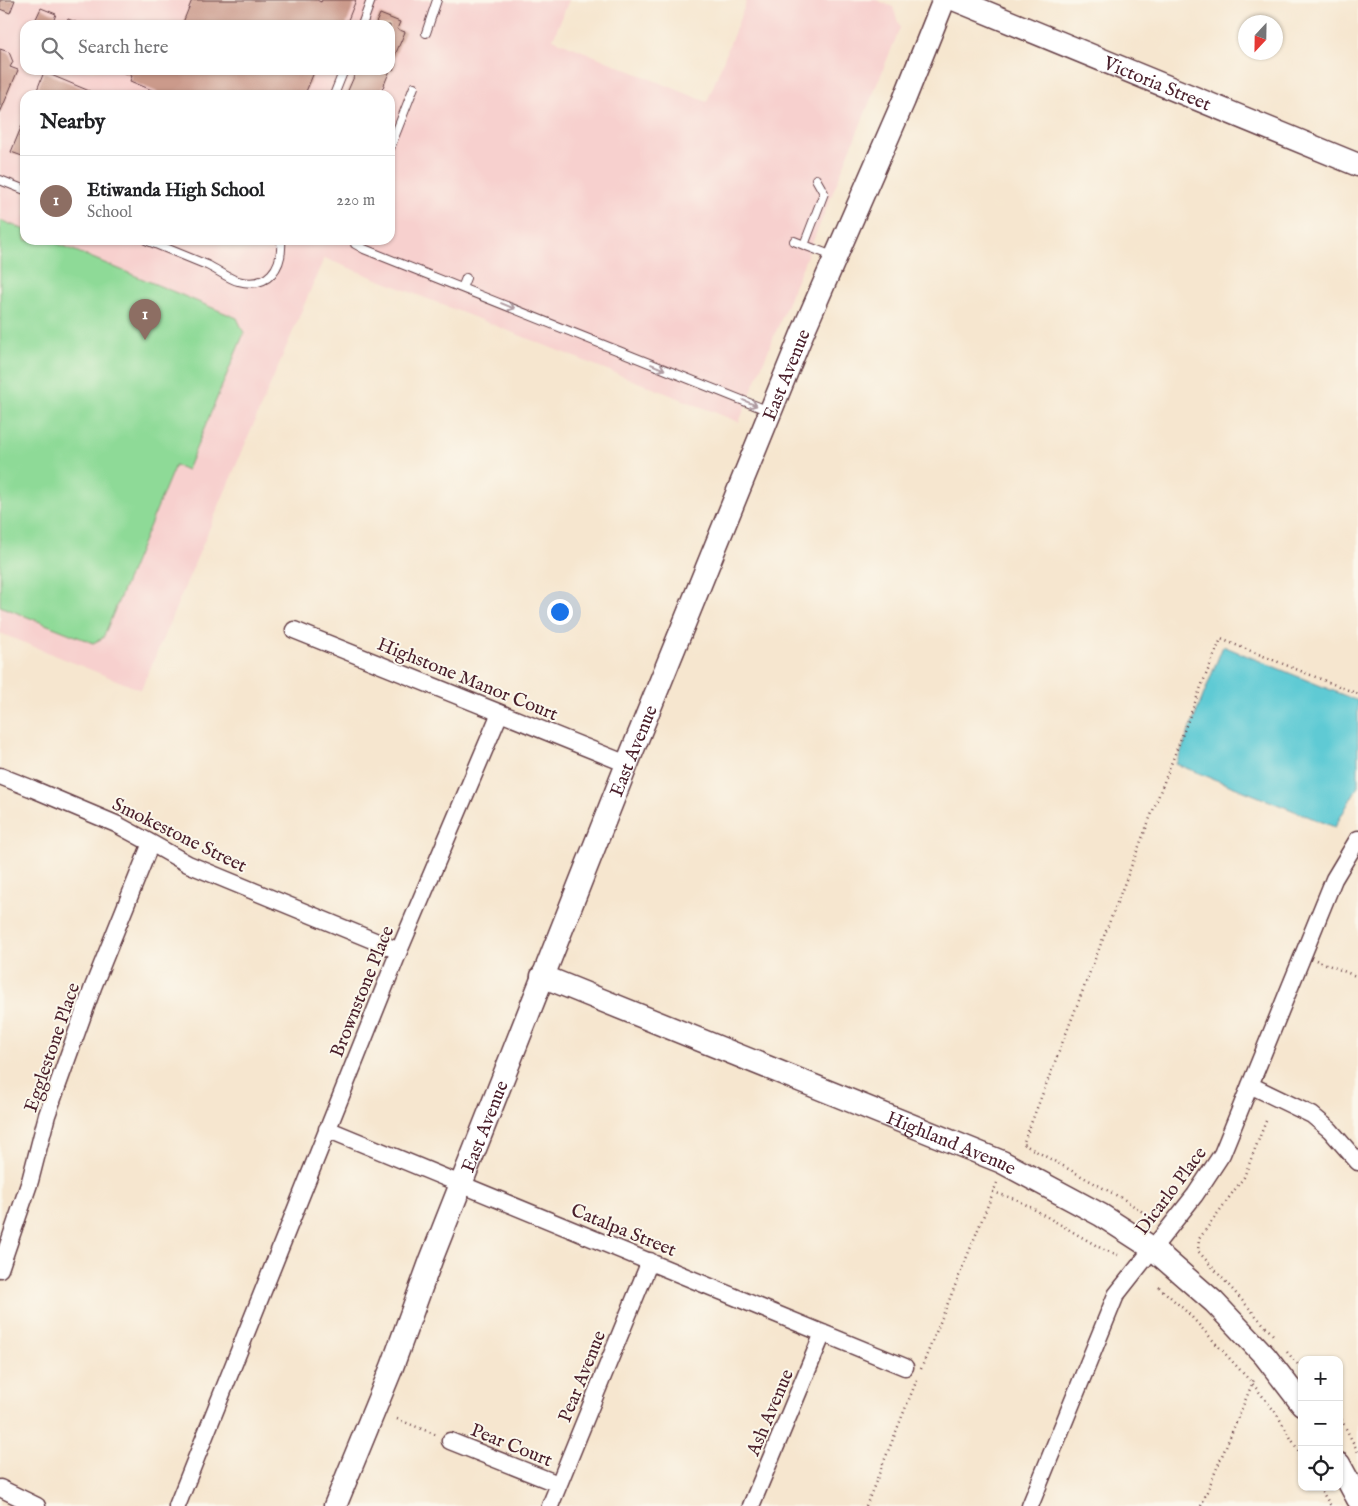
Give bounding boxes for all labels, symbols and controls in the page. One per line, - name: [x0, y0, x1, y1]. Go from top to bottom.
- north arrow: [1238, 15, 1283, 60]
- search box: [20, 20, 395, 75]
- icon: search: [38, 34, 66, 62]
- text: Search here: [78, 36, 169, 60]
- street label: Victoria Street: [1099, 52, 1215, 118]
- text: Nearby: [40, 109, 105, 136]
- text: Etiwanda High School: [87, 179, 264, 203]
- text: 1: [53, 191, 59, 211]
- text: 220 m: [336, 191, 375, 211]
- text: School: [87, 203, 132, 223]
- pin: 1: [129, 299, 161, 340]
- one-way arrow: [500, 303, 515, 312]
- street label: East Avenue: [758, 325, 817, 425]
- one-way arrow: [650, 363, 666, 372]
- one-way arrow: [743, 400, 758, 409]
- your location: [547, 599, 573, 625]
- street label: Highstone Manor Court: [373, 633, 562, 727]
- street label: East Avenue: [605, 702, 664, 801]
- street label: Smokestone Street: [108, 793, 251, 879]
- street label: Brownstone Place: [326, 922, 400, 1061]
- street label: Egglestone Place: [20, 980, 86, 1115]
- street label: East Avenue: [457, 1077, 515, 1176]
- street label: Highland Avenue: [883, 1107, 1020, 1181]
- street label: Dicarlo Place: [1131, 1142, 1213, 1240]
- street label: Catalpa Street: [567, 1199, 680, 1263]
- street label: Pear Avenue: [554, 1327, 612, 1426]
- map controls: [1298, 1356, 1343, 1491]
- button: +: [1298, 1356, 1343, 1401]
- street label: Ash Avenue: [741, 1366, 800, 1461]
- button: −: [1298, 1401, 1343, 1446]
- street label: Pear Court: [467, 1419, 556, 1473]
- button: locate: [1298, 1446, 1343, 1491]

